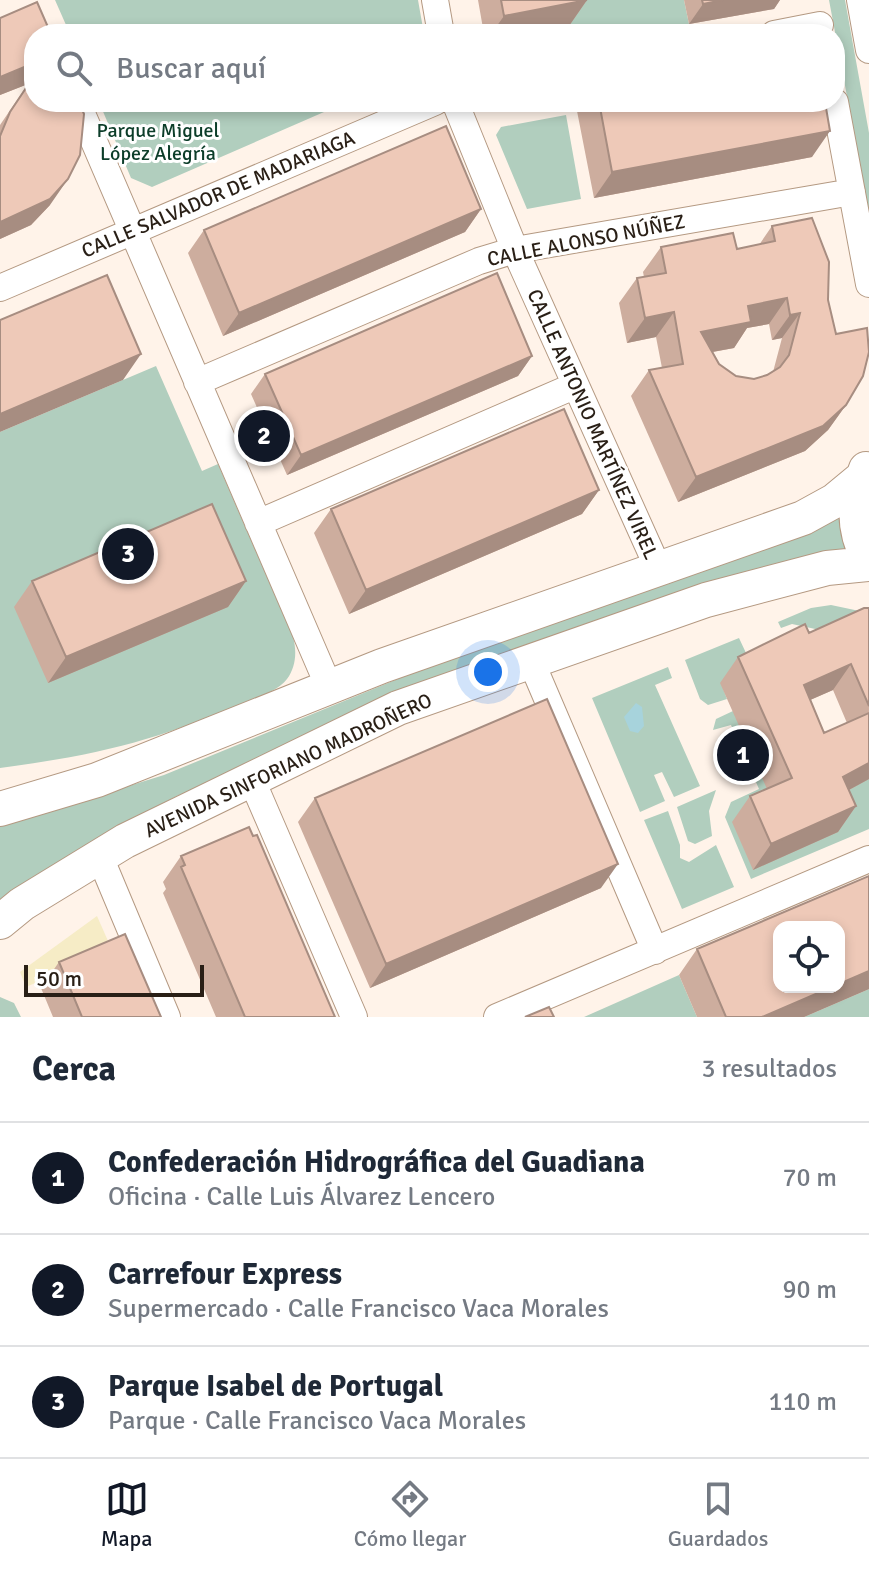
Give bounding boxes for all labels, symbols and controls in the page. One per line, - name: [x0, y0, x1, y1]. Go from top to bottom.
- search box: [24, 24, 845, 112]
- icon: search: [52, 46, 96, 90]
- text: Buscar aquí: [116, 50, 266, 87]
- park label: Parque Miguel López Alegría: [96, 118, 220, 166]
- street label: CALLE SALVADOR DE MADARIAGA: [78, 125, 359, 264]
- street label: CALLE ALONSO NÚÑEZ: [485, 209, 687, 272]
- street label: CALLE ANTONIO MARTÍNEZ VIREL: [522, 285, 664, 563]
- pin: 2: [238, 406, 290, 466]
- pin: 3: [102, 524, 154, 584]
- your location: [468, 652, 508, 692]
- street label: AVENIDA SINFORIANO MADROÑERO: [141, 688, 436, 843]
- pin: 1: [717, 725, 769, 785]
- map controls: [773, 921, 845, 993]
- button: locate: [773, 921, 845, 993]
- scale bar: [24, 961, 204, 997]
- text: 50 m: [36, 965, 82, 992]
- text: Cerca: [32, 1048, 116, 1090]
- text: 3 resultados: [701, 1053, 837, 1085]
- text: Confederación Hidrográfica del Guadiana: [108, 1144, 645, 1181]
- text: 1: [51, 1162, 65, 1194]
- text: 70 m: [782, 1162, 837, 1194]
- text: Oficina · Calle Luis Álvarez Lencero: [108, 1181, 495, 1213]
- text: Carrefour Express: [108, 1256, 342, 1293]
- text: 2: [51, 1274, 65, 1306]
- text: 90 m: [782, 1274, 837, 1306]
- text: Supermercado · Calle Francisco Vaca Morales: [108, 1293, 609, 1325]
- text: Parque Isabel de Portugal: [108, 1368, 443, 1405]
- text: 3: [51, 1386, 65, 1418]
- text: 110 m: [768, 1386, 837, 1418]
- text: Parque · Calle Francisco Vaca Morales: [108, 1405, 526, 1437]
- tab: Mapa: [101, 1477, 152, 1552]
- tab: Cómo llegar: [354, 1477, 466, 1552]
- tab: Guardados: [668, 1477, 768, 1552]

